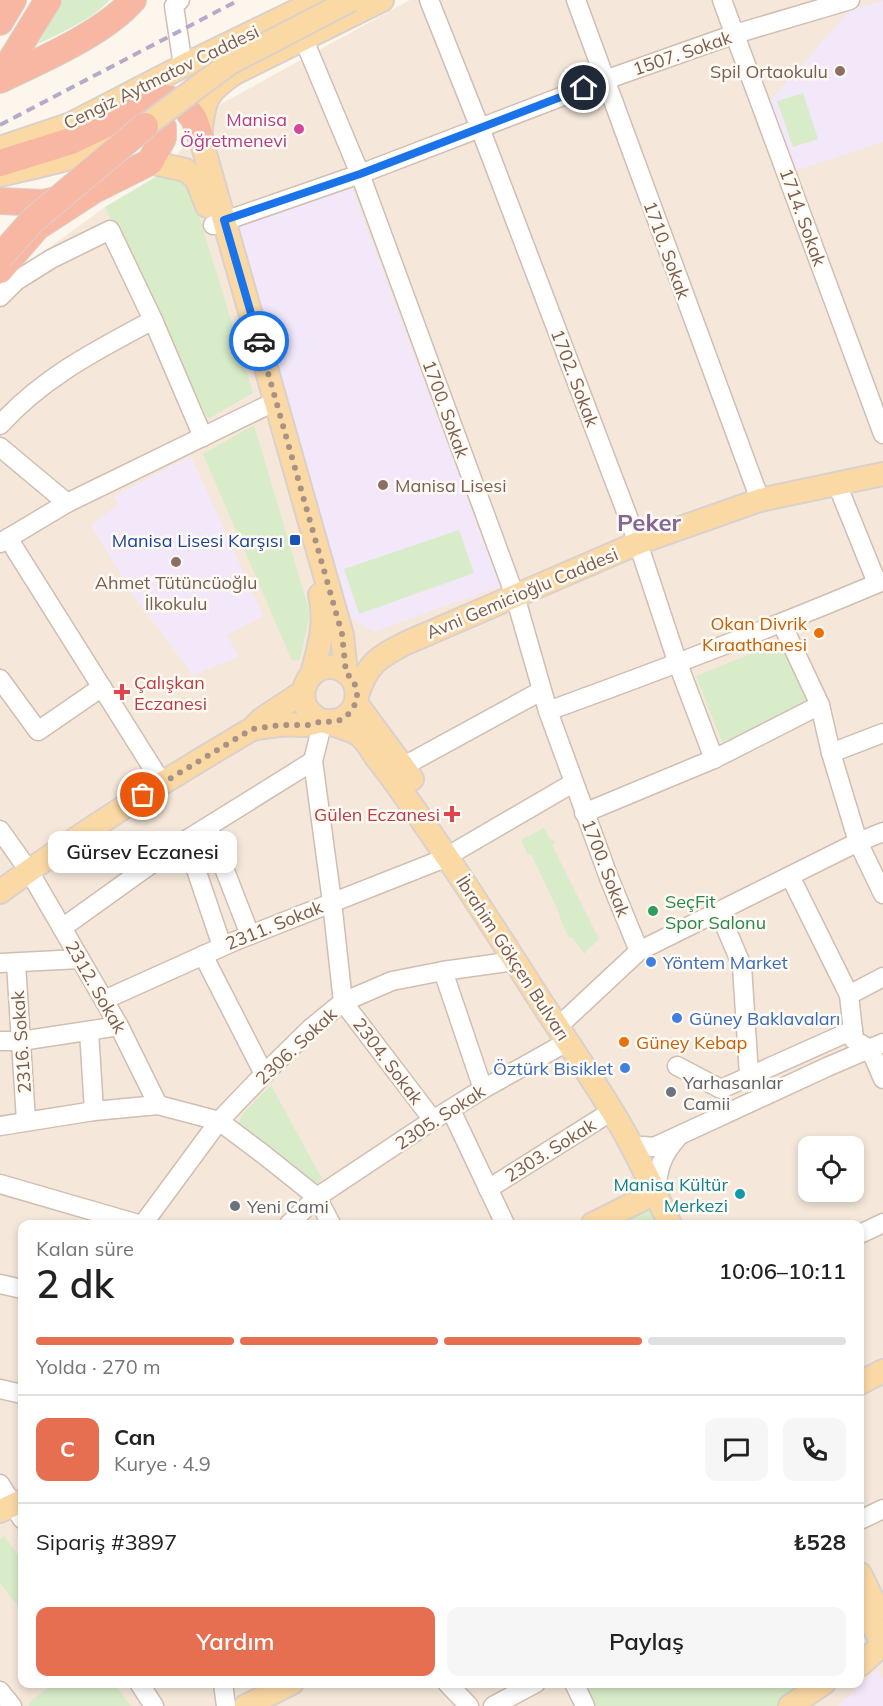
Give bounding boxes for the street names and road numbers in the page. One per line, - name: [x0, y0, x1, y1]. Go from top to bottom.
- street label: Cengiz Aytmatov Caddesi: [60, 20, 262, 134]
- street label: 1507. Sokak: [630, 25, 735, 81]
- street label: 1714. Sokak: [775, 165, 832, 270]
- street label: 1710. Sokak: [639, 198, 696, 303]
- street label: 1702. Sokak: [546, 326, 604, 431]
- street label: 1700. Sokak: [418, 357, 475, 462]
- street label: Avni Gemicioğlu Caddesi: [423, 542, 621, 644]
- street label: 1700. Sokak: [577, 816, 635, 921]
- street label: İbrahim Gökçen Bulvarı: [451, 871, 575, 1045]
- street label: 2311. Sokak: [222, 895, 327, 955]
- street label: 2312. Sokak: [60, 937, 132, 1038]
- street label: 2316. Sokak: [6, 989, 36, 1094]
- street label: 2306. Sokak: [251, 1002, 342, 1089]
- street label: 2304. Sokak: [348, 1013, 429, 1110]
- street label: 2305. Sokak: [391, 1079, 490, 1155]
- street label: 2303. Sokak: [500, 1113, 600, 1187]

